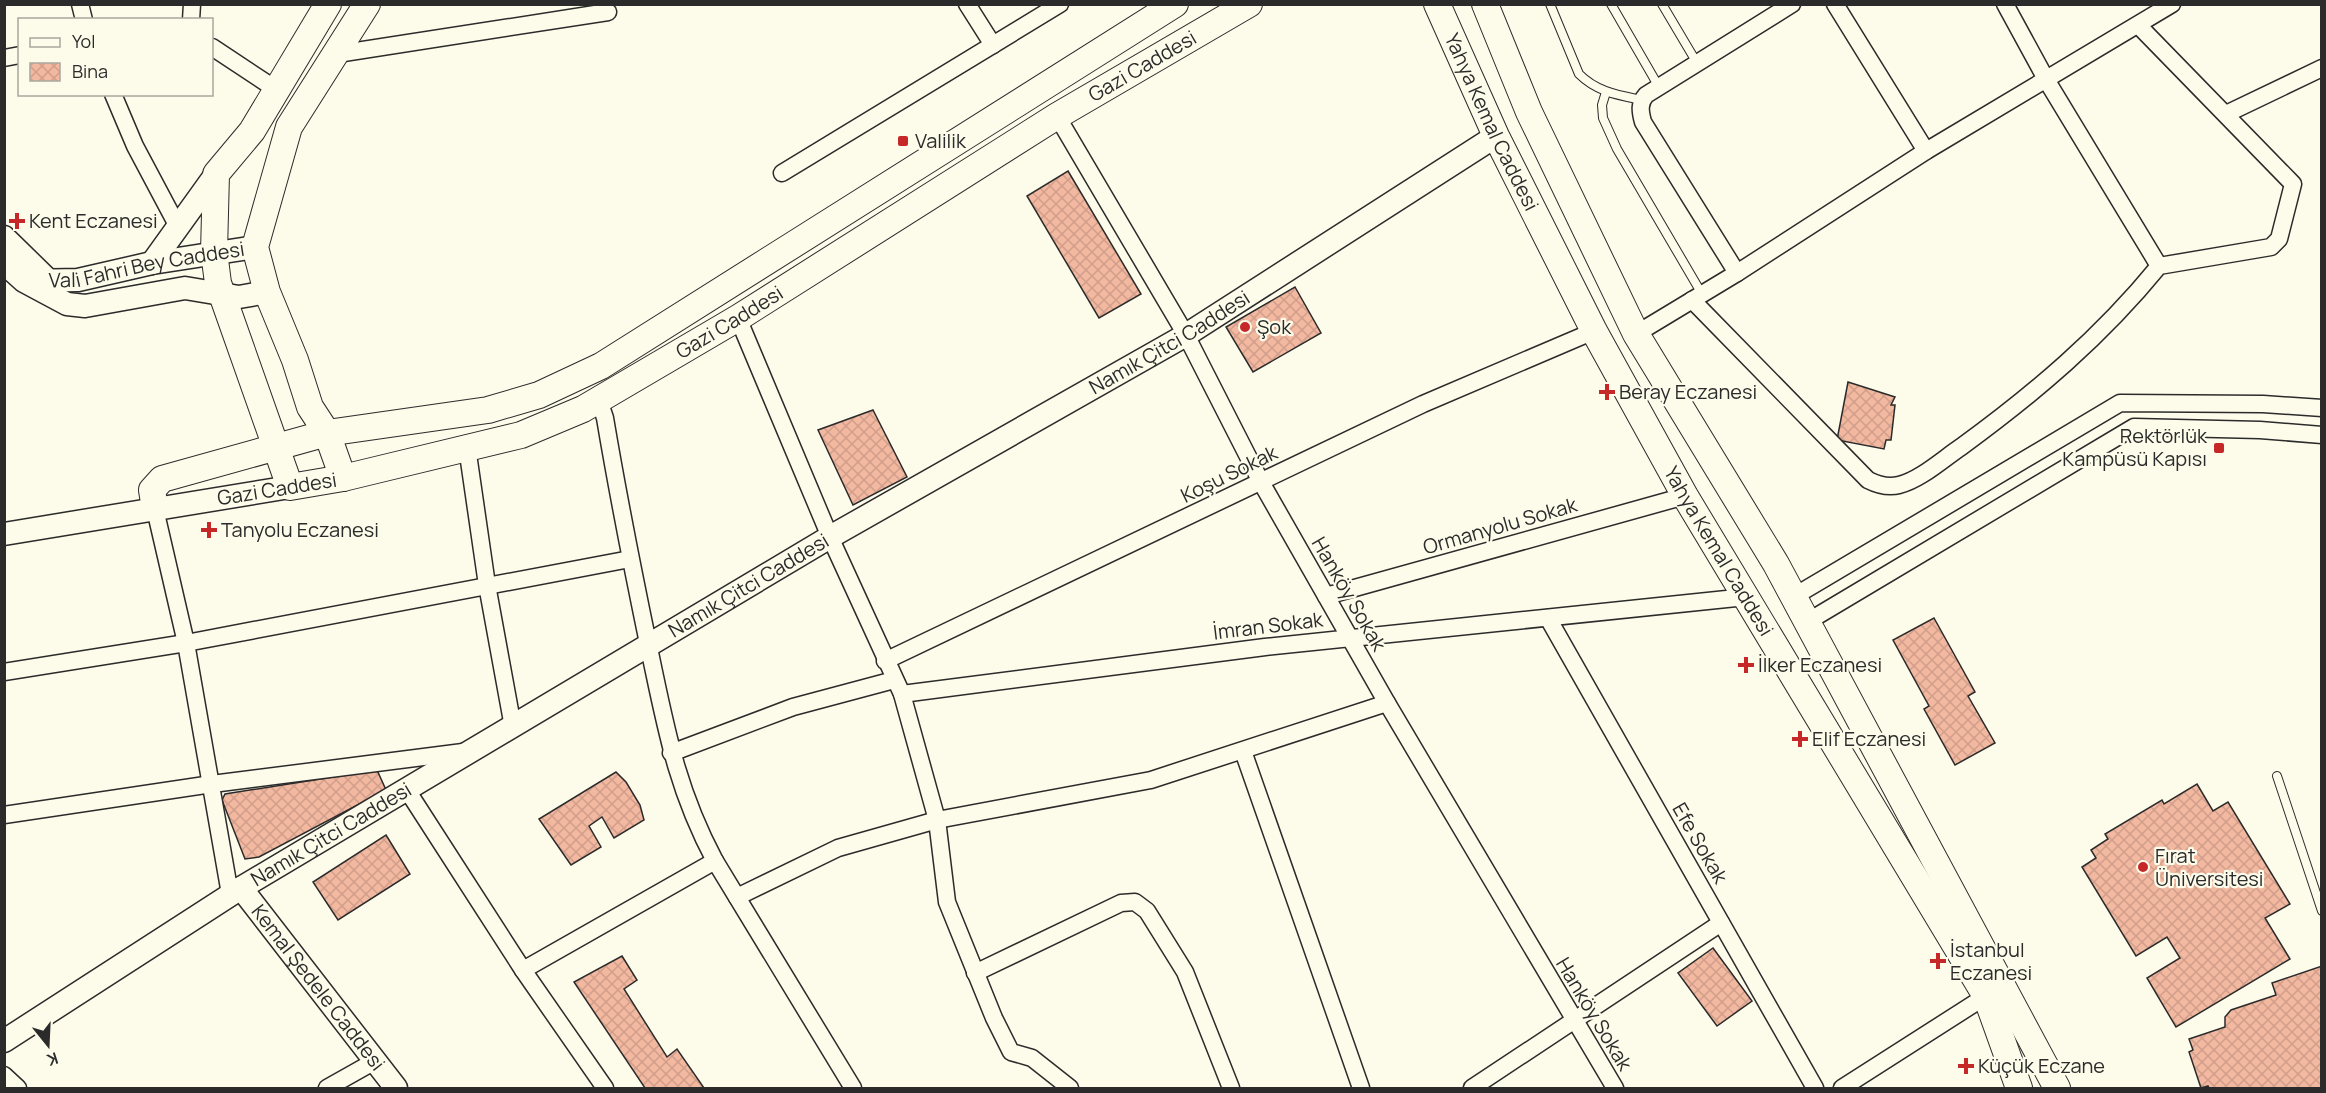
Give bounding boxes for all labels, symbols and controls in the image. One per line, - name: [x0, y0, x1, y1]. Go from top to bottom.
- legend: [18, 18, 213, 96]
- street label: Gazi Caddesi: [1083, 24, 1201, 108]
- text: Yol: [72, 29, 95, 53]
- street label: Yahya Kemal Caddesi: [1439, 29, 1545, 215]
- text: Bina: [72, 59, 108, 83]
- place label: Valilik: [915, 127, 967, 154]
- marker: Valilik: [896, 134, 910, 148]
- place label: Kent Eczanesi: [29, 207, 158, 234]
- marker: Kent Eczanesi: [10, 214, 24, 228]
- street label: Vali Fahri Bey Caddesi: [48, 235, 246, 294]
- street label: Gazi Caddesi: [671, 279, 788, 365]
- street label: Namık Çitci Caddesi: [1084, 284, 1255, 400]
- place label: Şok: [1257, 313, 1292, 340]
- marker: Şok: [1238, 320, 1252, 334]
- place label: Beray Eczanesi: [1619, 378, 1757, 405]
- marker: Beray Eczanesi: [1600, 385, 1614, 399]
- place label: Rektörlük Kampüsü Kapısı: [2062, 422, 2208, 472]
- street label: Koşu Sokak: [1176, 438, 1283, 509]
- marker: Rektörlük Kampüsü Kapısı: [2212, 441, 2226, 455]
- street label: Yahya Kemal Caddesi: [1658, 461, 1780, 641]
- street label: Gazi Caddesi: [215, 466, 339, 511]
- street label: Ormanyolu Sokak: [1420, 490, 1581, 560]
- place label: Tanyolu Eczanesi: [221, 516, 379, 543]
- marker: Tanyolu Eczanesi: [202, 523, 216, 537]
- street label: Namık Çitci Caddesi: [663, 527, 834, 643]
- street label: Hanköy Sokak: [1306, 532, 1394, 657]
- street label: İmran Sokak: [1211, 605, 1326, 646]
- place label: İlker Eczanesi: [1758, 651, 1882, 678]
- marker: İlker Eczanesi: [1739, 658, 1753, 672]
- place label: Elif Eczanesi: [1812, 725, 1926, 752]
- marker: Elif Eczanesi: [1793, 732, 1807, 746]
- street label: Namık Çitci Caddesi: [246, 776, 416, 892]
- street label: Efe Sokak: [1667, 798, 1735, 889]
- place label: Fırat Üniversitesi: [2155, 842, 2264, 892]
- marker: Fırat Üniversitesi: [2136, 860, 2150, 874]
- street label: Kemal Şedele Caddesi: [246, 899, 392, 1076]
- place label: İstanbul Eczanesi: [1950, 936, 2032, 986]
- street label: Hanköy Sokak: [1550, 952, 1639, 1076]
- marker: İstanbul Eczanesi: [1931, 954, 1945, 968]
- north arrow: [18, 1015, 78, 1075]
- text: K: [44, 1047, 61, 1072]
- place label: Küçük Eczane: [1978, 1052, 2105, 1079]
- marker: Küçük Eczane: [1959, 1059, 1973, 1073]

